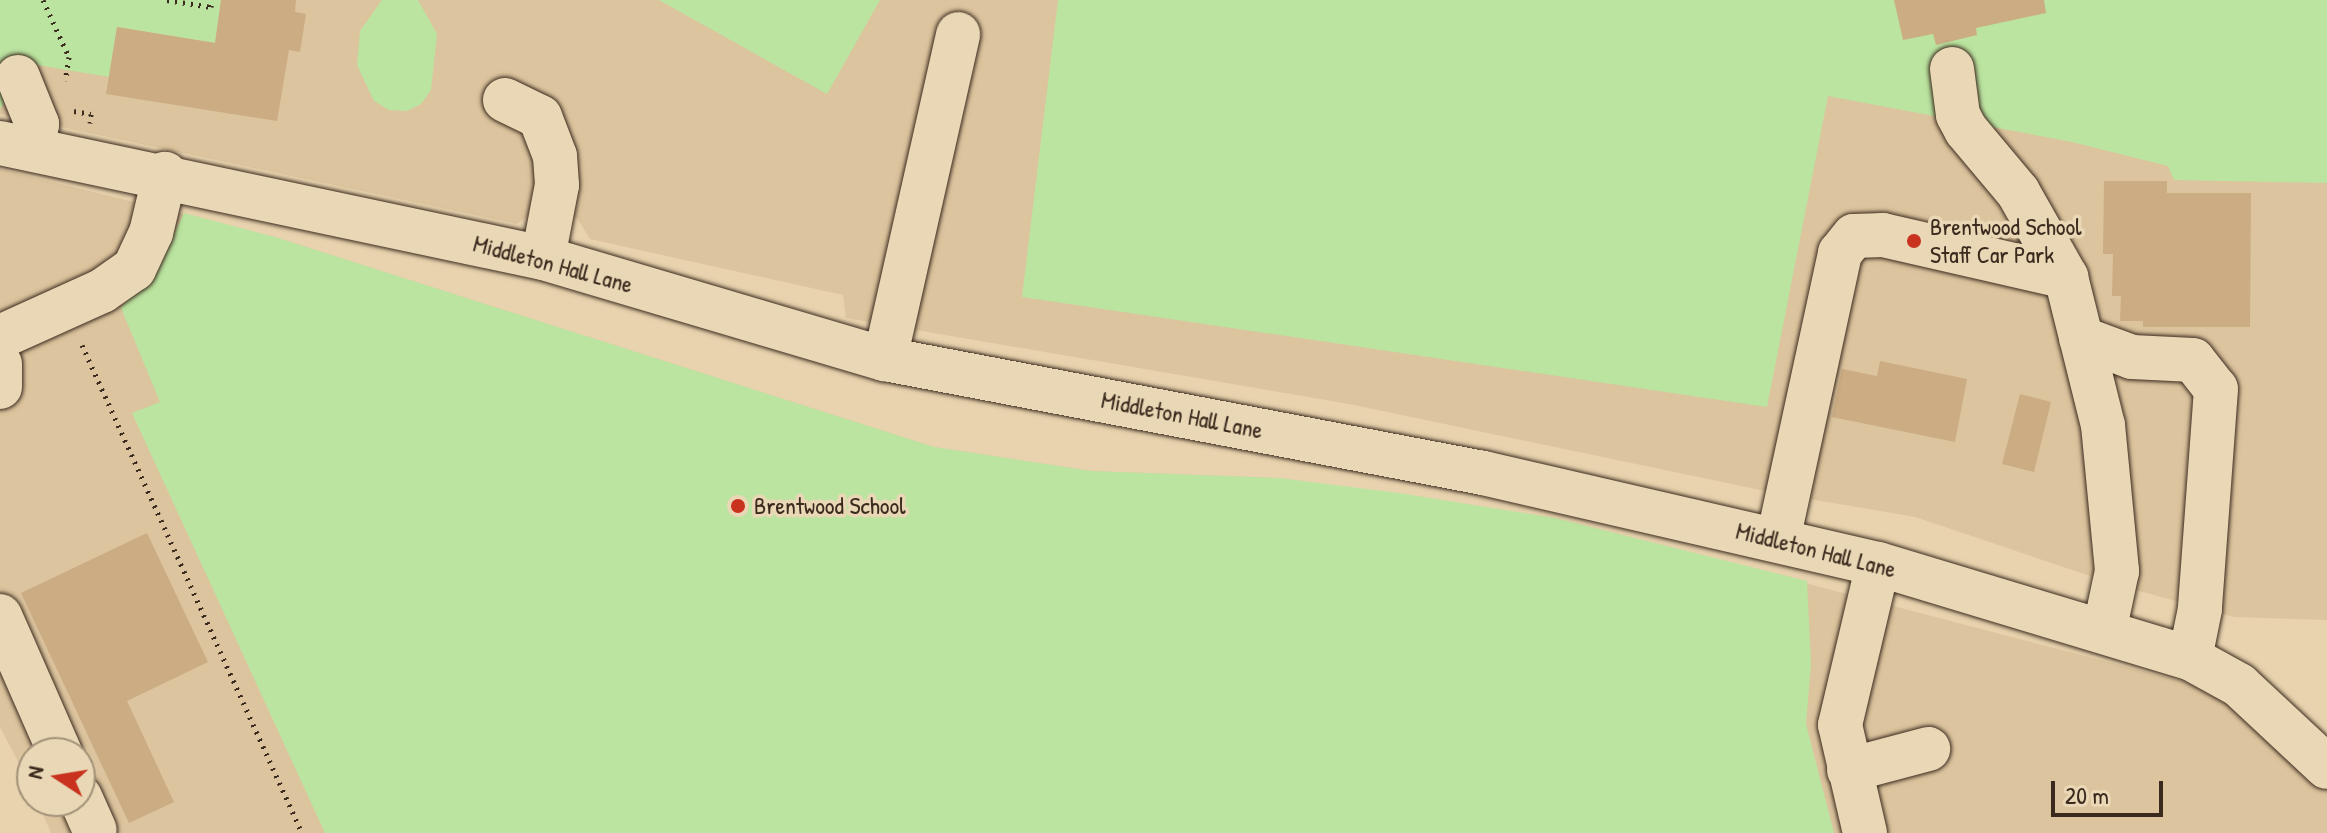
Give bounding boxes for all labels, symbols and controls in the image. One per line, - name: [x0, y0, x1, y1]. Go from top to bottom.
- place label: Brentwood School Staff Car Park: [1930, 213, 2082, 269]
- street label: Middleton Hall Lane: [470, 229, 636, 299]
- marker: Brentwood School Staff Car Park: [1905, 232, 1923, 250]
- street label: Middleton Hall Lane: [1099, 385, 1265, 445]
- place label: Brentwood School: [754, 492, 906, 520]
- marker: Brentwood School: [729, 497, 747, 515]
- street label: Middleton Hall Lane: [1733, 516, 1899, 584]
- north arrow: [16, 737, 96, 817]
- text: N: [19, 764, 50, 781]
- scale bar: [2055, 765, 2167, 815]
- text: 20 m: [2065, 779, 2109, 811]

